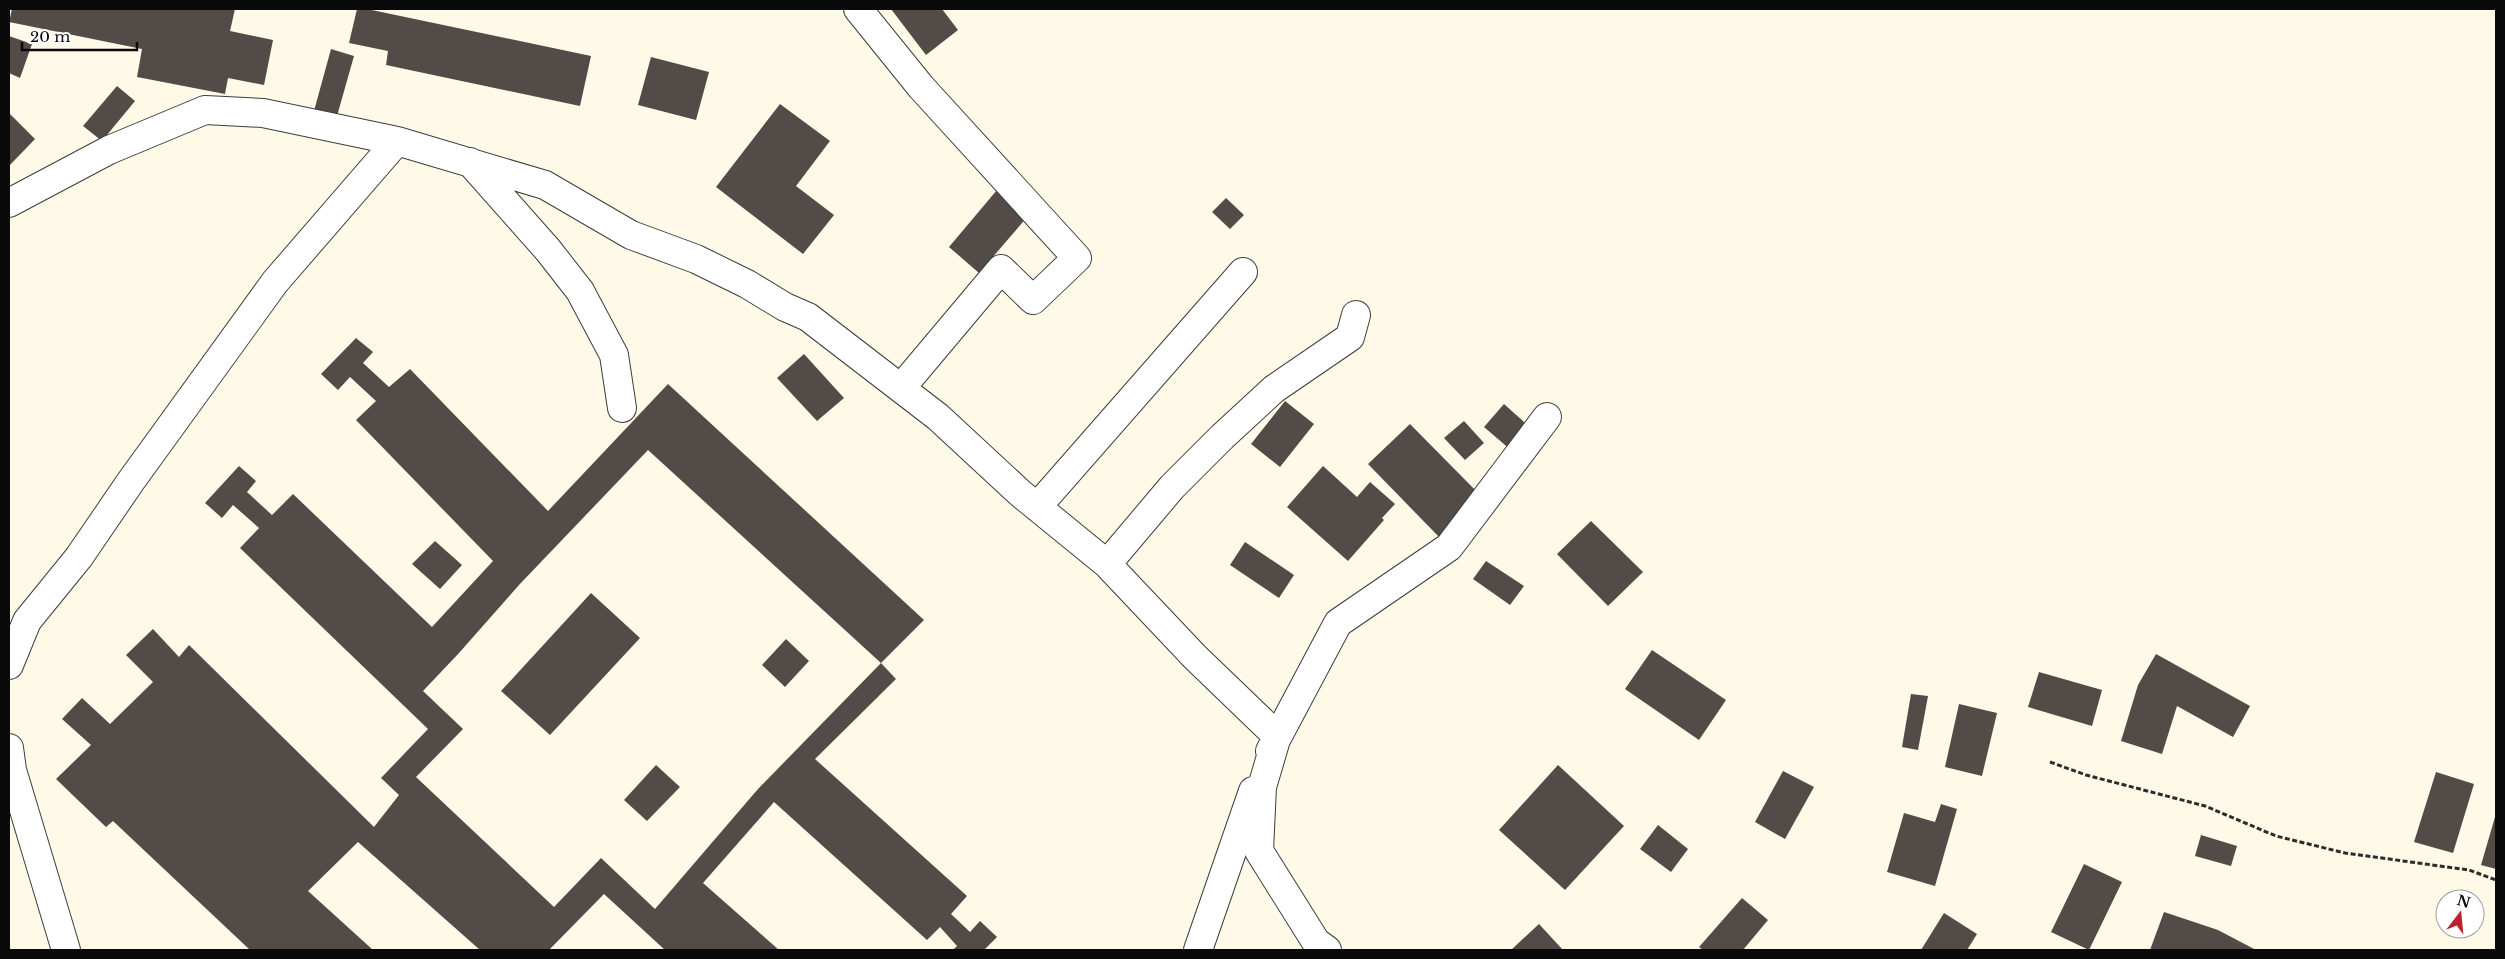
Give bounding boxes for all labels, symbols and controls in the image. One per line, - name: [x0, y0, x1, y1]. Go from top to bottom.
- scale bar: [22, 20, 138, 52]
- text: 20 m: [30, 27, 70, 46]
- north arrow: [2435, 889, 2485, 939]
- text: N: [2455, 891, 2472, 912]

